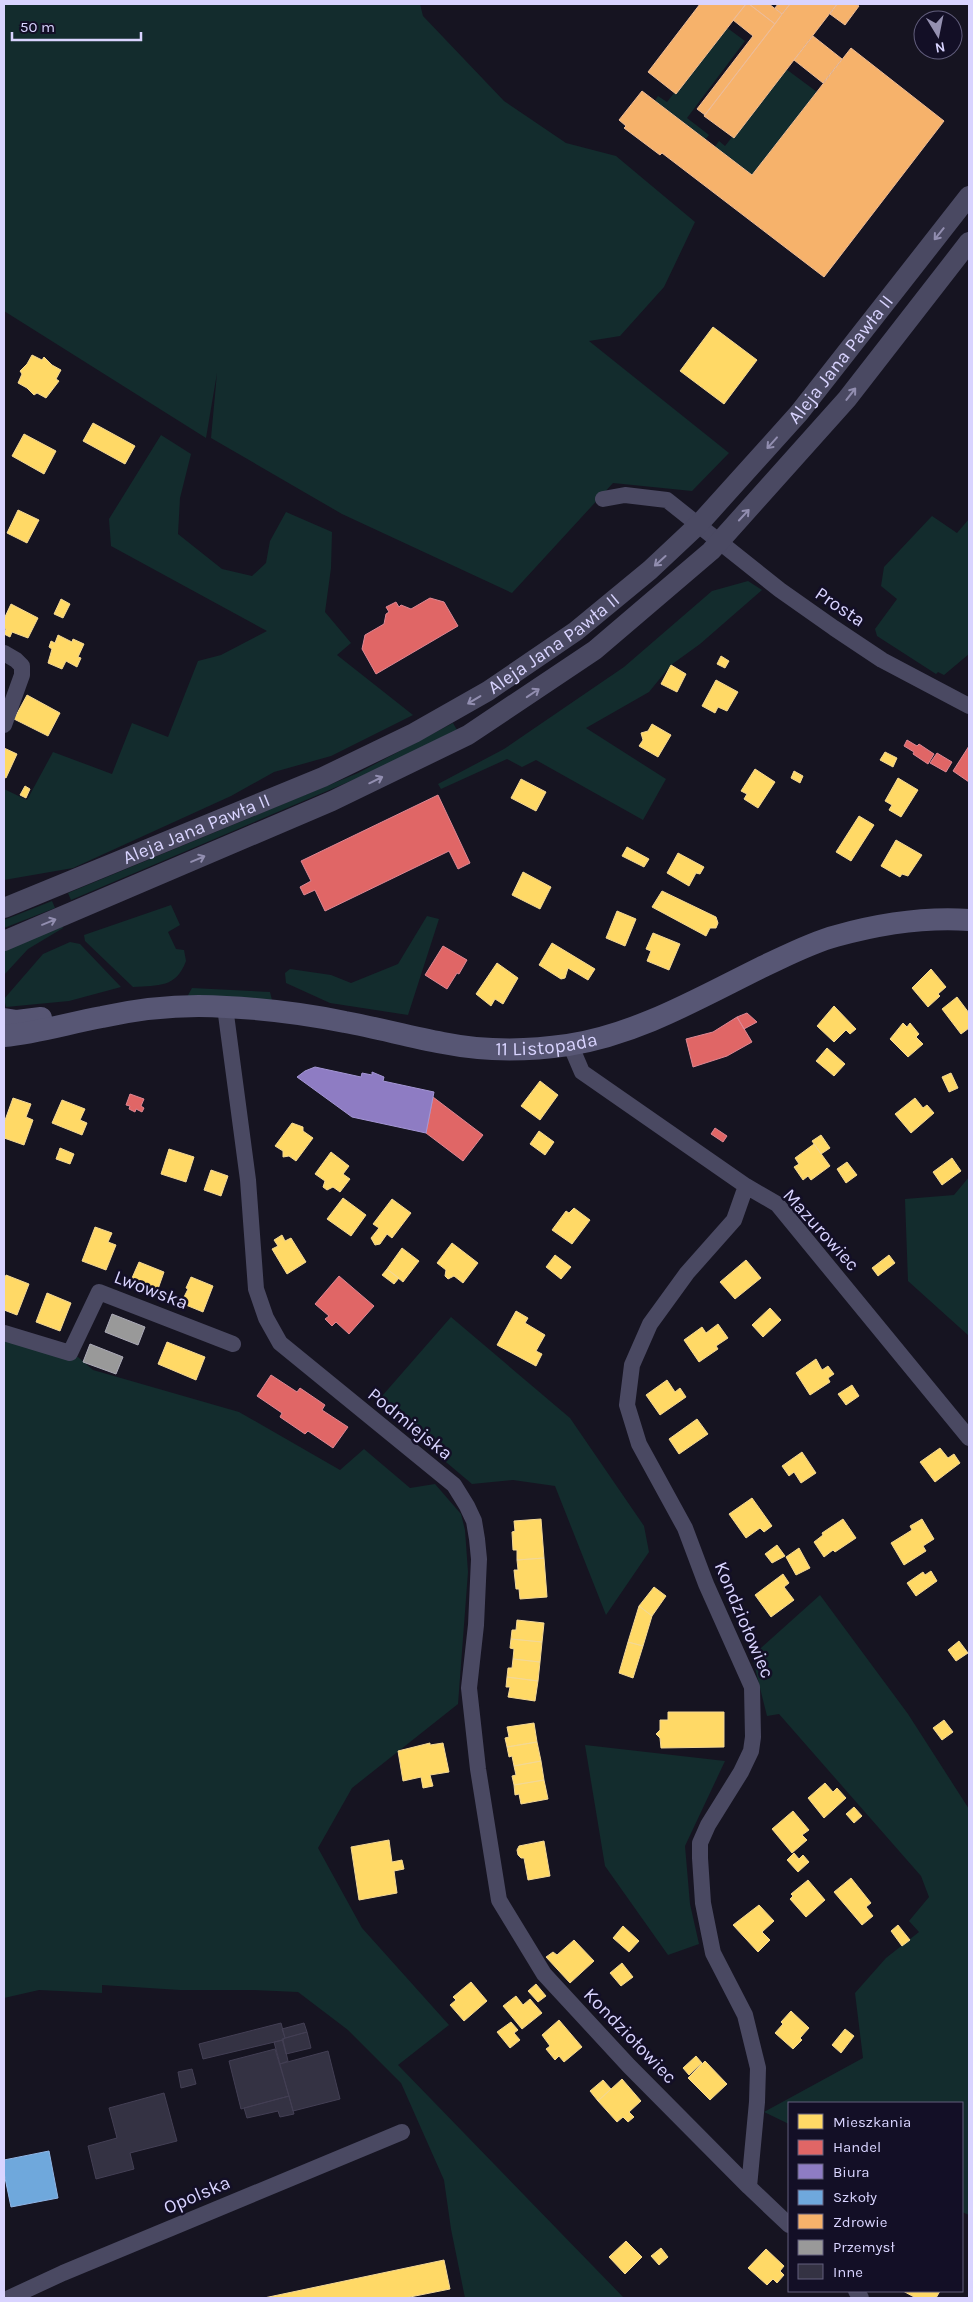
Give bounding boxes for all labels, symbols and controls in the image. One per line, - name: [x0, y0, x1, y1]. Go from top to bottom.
- scale bar: [12, 10, 141, 42]
- north arrow: [913, 10, 963, 60]
- text: 50 m: [20, 18, 55, 36]
- text: N: [934, 38, 947, 57]
- one-way arrow: [933, 228, 944, 241]
- street label: Aleja Jana Pawła II: [784, 291, 898, 428]
- one-way arrow: [846, 388, 857, 401]
- one-way arrow: [766, 436, 777, 449]
- one-way arrow: [738, 509, 750, 522]
- one-way arrow: [654, 555, 667, 567]
- street label: Prosta: [811, 582, 869, 632]
- street label: Aleja Jana Pawła II: [484, 589, 624, 699]
- one-way arrow: [526, 688, 540, 698]
- one-way arrow: [467, 695, 481, 705]
- one-way arrow: [368, 775, 383, 784]
- street label: Aleja Jana Pawła II: [119, 789, 273, 869]
- one-way arrow: [190, 853, 205, 863]
- one-way arrow: [41, 917, 56, 927]
- street label: 11 Listopada: [495, 1028, 600, 1060]
- street label: Mazurowiec: [778, 1184, 864, 1276]
- street label: Lwowska: [111, 1266, 191, 1314]
- street label: Podmiejska: [363, 1383, 457, 1465]
- street label: Kondziołowiec: [710, 1558, 778, 1682]
- street label: Kondziołowiec: [579, 1984, 681, 2088]
- legend: [788, 2102, 963, 2292]
- text: Mieszkania: [833, 2113, 911, 2131]
- text: Handel: [833, 2138, 881, 2156]
- text: Biura: [833, 2163, 870, 2181]
- street label: Opolska: [160, 2171, 234, 2219]
- text: Szkoły: [833, 2188, 877, 2206]
- text: Zdrowie: [833, 2213, 887, 2231]
- text: Przemysł: [833, 2238, 895, 2256]
- text: Inne: [833, 2263, 863, 2281]

